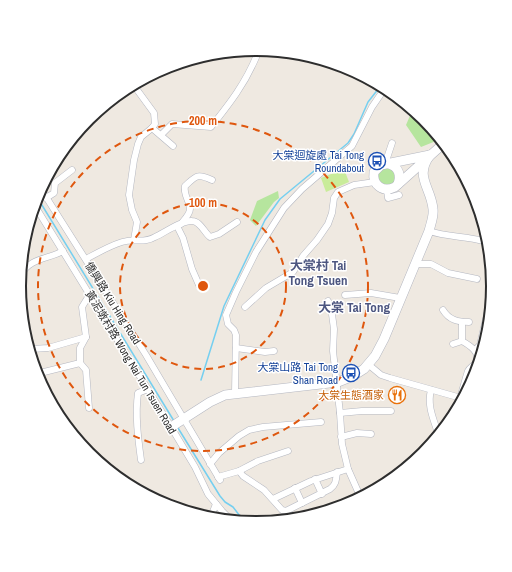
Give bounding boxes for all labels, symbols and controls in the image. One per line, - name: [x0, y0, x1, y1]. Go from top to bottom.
- text: 200 m: [189, 113, 217, 129]
- place label: 大棠迴旋處 Tai Tong Roundabout: [272, 148, 364, 175]
- bus stop icon: 大棠迴旋處 Tai Tong Roundabout: [367, 151, 387, 171]
- text: 100 m: [189, 195, 217, 211]
- district label: 大棠村 Tai Tong Tsuen: [289, 257, 347, 289]
- street label: 僑興路 Kiu Hing Road: [82, 259, 144, 347]
- centre of rings: [196, 279, 210, 293]
- street label: 黃泥墩村路 Wong Nai Tun Tsuen Road: [82, 288, 180, 436]
- district label: 大棠 Tai Tong: [318, 299, 390, 316]
- place label: 大棠山路 Tai Tong Shan Road: [257, 360, 338, 387]
- bus stop icon: 大棠山路 Tai Tong Shan Road: [341, 363, 361, 383]
- restaurant icon: 大棠生態酒家: [387, 385, 407, 405]
- place label: 大棠生態酒家: [318, 388, 384, 402]

